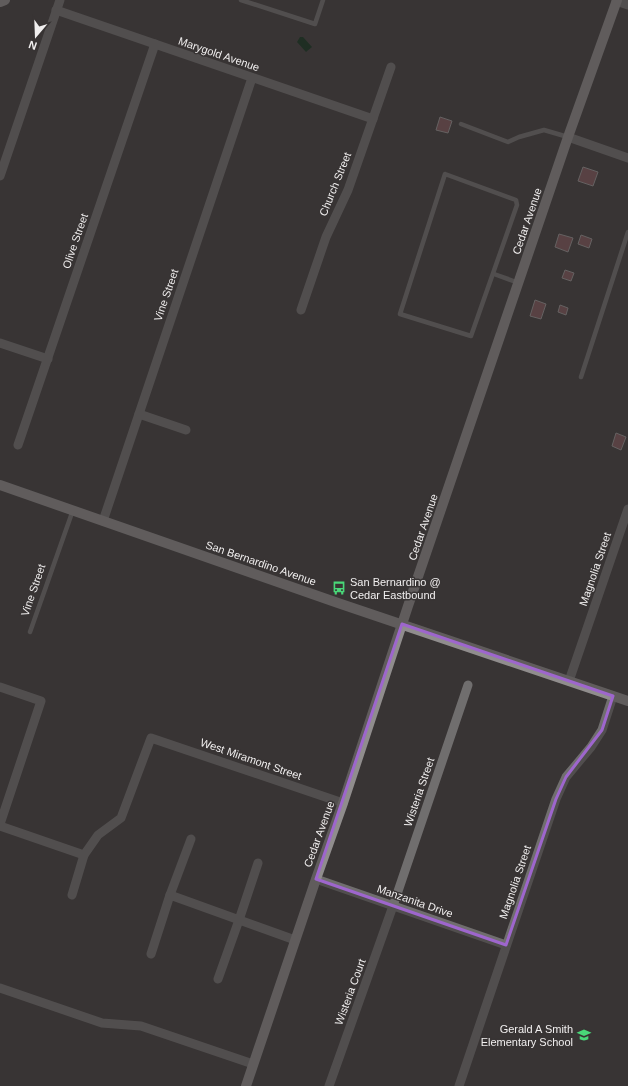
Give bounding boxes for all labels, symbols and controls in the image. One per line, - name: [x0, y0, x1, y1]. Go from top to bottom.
- north arrow: [16, 16, 56, 56]
- street label: Marygold Avenue: [177, 35, 261, 73]
- text: N: [27, 38, 38, 52]
- street label: Church Street: [317, 150, 353, 218]
- street label: Cedar Avenue: [510, 186, 544, 256]
- street label: Olive Street: [60, 212, 90, 270]
- street label: Vine Street: [151, 267, 181, 323]
- street label: Cedar Avenue: [406, 492, 440, 562]
- street label: Magnolia Street: [577, 531, 613, 607]
- street label: San Bernardino Avenue: [204, 538, 318, 588]
- street label: Vine Street: [18, 562, 48, 618]
- place label: San Bernardino @ Cedar Eastbound: [350, 576, 441, 601]
- bus stop icon: San Bernardino @ Cedar Eastbound: [331, 580, 347, 596]
- street label: West Miramont Street: [199, 736, 303, 782]
- street label: Wisteria Street: [402, 756, 436, 828]
- street label: Cedar Avenue: [301, 799, 337, 869]
- street label: Magnolia Street: [497, 844, 533, 920]
- street label: Manzanita Drive: [375, 882, 455, 920]
- street label: Wisteria Court: [332, 957, 368, 1027]
- place label: Gerald A Smith Elementary School: [481, 1023, 573, 1048]
- school or university icon: Gerald A Smith Elementary School: [576, 1027, 592, 1043]

